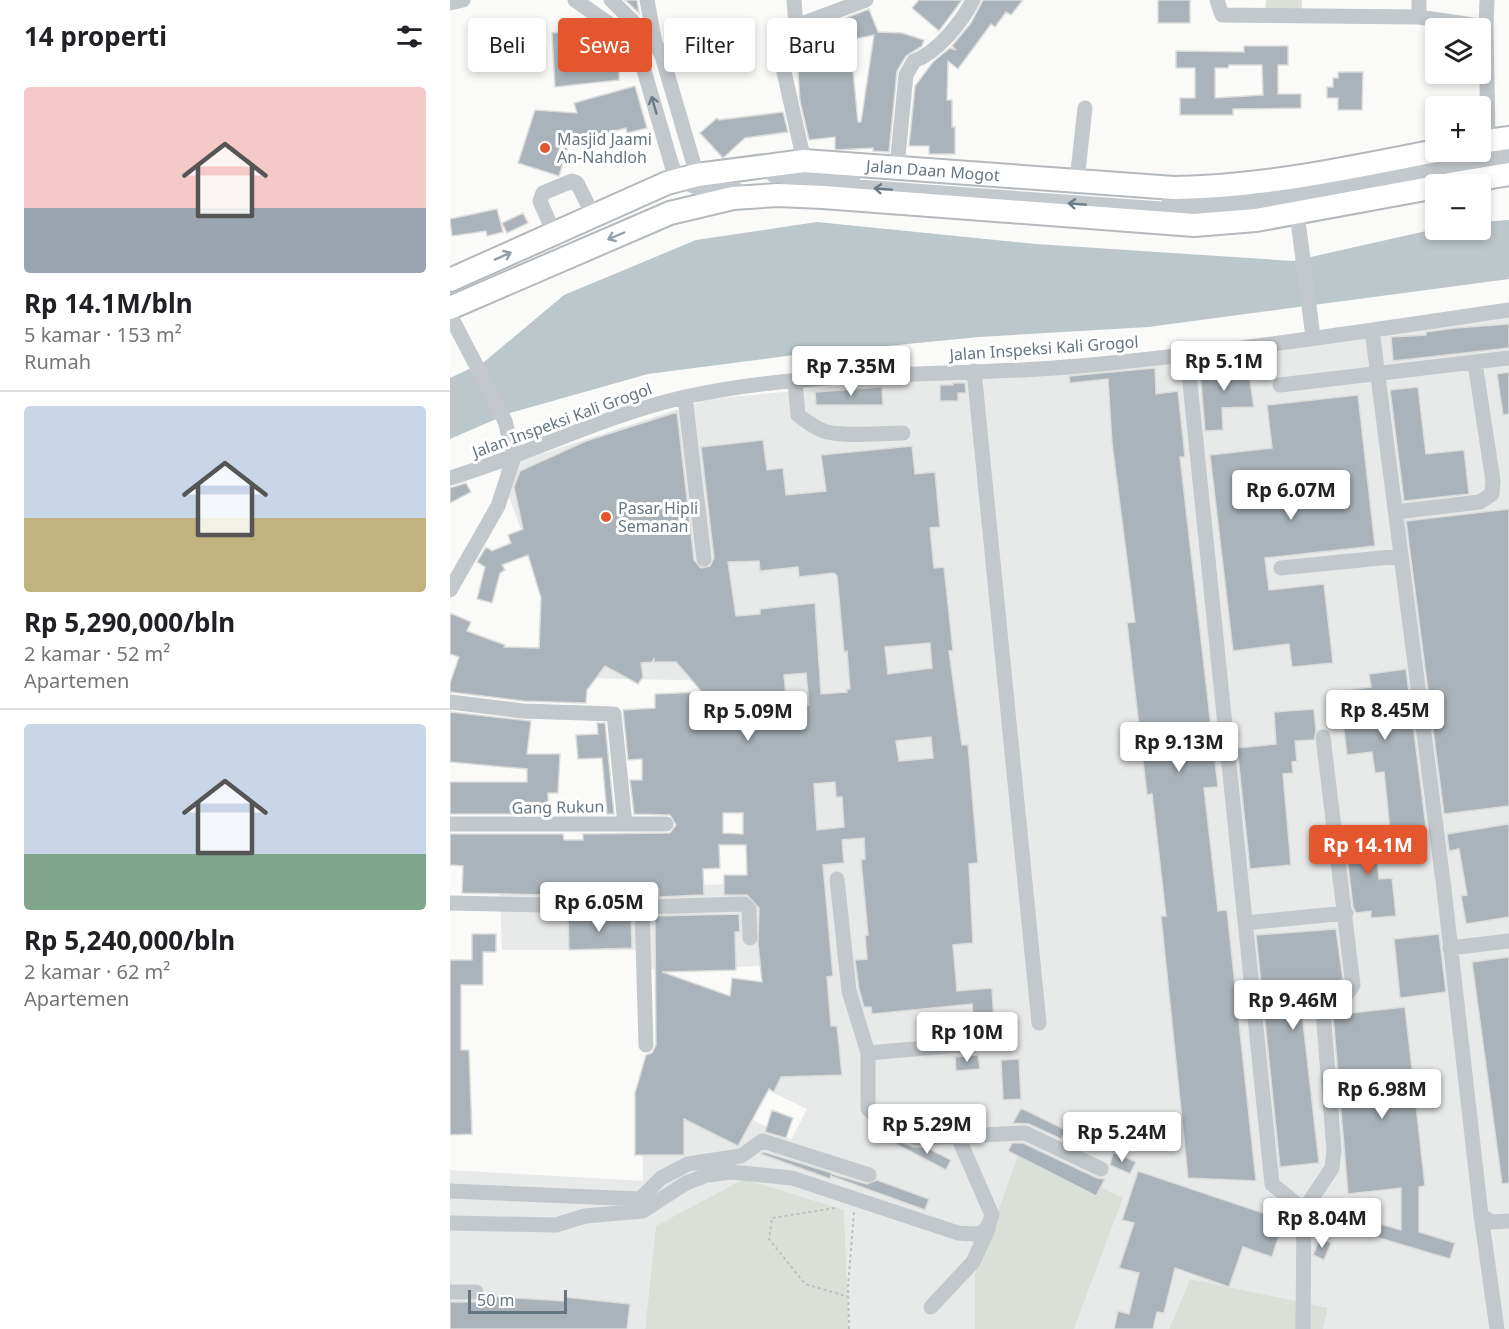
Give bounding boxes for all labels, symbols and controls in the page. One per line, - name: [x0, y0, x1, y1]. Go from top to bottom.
- text: 14 properti: [24, 18, 167, 54]
- chip: Beli: [468, 18, 546, 72]
- chip: Sewa: [558, 18, 652, 72]
- chip: Filter: [664, 18, 755, 72]
- chip: Baru: [767, 18, 857, 72]
- map controls: [1425, 18, 1491, 240]
- button: layers: [1425, 18, 1491, 84]
- icon: filters: [393, 20, 426, 53]
- one-way arrow: [648, 96, 659, 115]
- button: +: [1425, 96, 1491, 162]
- icon: home: [171, 126, 279, 234]
- place label: Masjid Jaami An-Nahdloh: [557, 128, 652, 168]
- marker: Masjid Jaami An-Nahdloh: [538, 141, 552, 155]
- street label: Jalan Daan Mogot: [863, 154, 1001, 186]
- button: −: [1425, 174, 1491, 240]
- one-way arrow: [873, 183, 893, 194]
- one-way arrow: [1067, 198, 1087, 209]
- one-way arrow: [607, 232, 625, 243]
- one-way arrow: [494, 249, 512, 261]
- text: Rp 14.1M/bln: [24, 285, 193, 321]
- text: 5 kamar · 153 m²: [24, 321, 182, 348]
- street label: Jalan Inspeksi Kali Grogol: [947, 330, 1139, 366]
- pin: Rp 5.1M: [1169, 341, 1279, 392]
- pin: Rp 7.35M: [789, 346, 913, 397]
- text: Rp 5.1M: [1185, 347, 1263, 374]
- text: Rumah: [24, 348, 91, 375]
- text: Rp 7.35M: [806, 352, 896, 379]
- street label: Jalan Inspeksi Kali Grogol: [467, 377, 655, 463]
- icon: home: [171, 445, 279, 553]
- pin: Rp 6.07M: [1229, 470, 1353, 521]
- text: Rp 6.07M: [1246, 476, 1336, 503]
- place label: Pasar Hipli Semanan: [618, 497, 698, 537]
- marker: Pasar Hipli Semanan: [599, 510, 613, 524]
- text: Rp 5,290,000/bln: [24, 604, 235, 640]
- text: 2 kamar · 52 m²: [24, 640, 170, 667]
- text: Apartemen: [24, 667, 129, 694]
- pin: Rp 8.45M: [1323, 690, 1447, 741]
- pin: Rp 5.09M: [686, 691, 810, 742]
- text: Rp 8.45M: [1340, 696, 1430, 723]
- text: Rp 5.09M: [703, 697, 793, 724]
- pin: Rp 9.13M: [1117, 722, 1241, 773]
- text: Rp 9.13M: [1134, 728, 1224, 755]
- icon: home: [171, 763, 279, 871]
- street label: Gang Rukun: [511, 795, 605, 819]
- pin: Rp 14.1M: [1306, 825, 1430, 876]
- text: Rp 14.1M: [1323, 831, 1413, 858]
- pin: Rp 6.05M: [537, 882, 661, 933]
- text: Rp 6.05M: [554, 888, 644, 915]
- text: Rp 5,240,000/bln: [24, 922, 235, 958]
- text: 2 kamar · 62 m²: [24, 958, 170, 985]
- pin: Rp 9.46M: [1231, 980, 1355, 1031]
- text: Apartemen: [24, 985, 129, 1012]
- text: Rp 9.46M: [1248, 986, 1338, 1013]
- pin: Rp 10M: [918, 1012, 1016, 1063]
- text: Rp 10M: [931, 1018, 1003, 1045]
- pin: Rp 6.98M: [1320, 1069, 1444, 1120]
- text: Rp 6.98M: [1337, 1075, 1427, 1102]
- pin: Rp 5.29M: [865, 1104, 989, 1155]
- text: Rp 5.29M: [882, 1110, 972, 1137]
- pin: Rp 5.24M: [1060, 1112, 1184, 1163]
- text: Rp 5.24M: [1077, 1118, 1167, 1145]
- pin: Rp 8.04M: [1260, 1198, 1384, 1249]
- text: Rp 8.04M: [1277, 1204, 1367, 1231]
- scale bar: [468, 1287, 567, 1314]
- text: 50 m: [477, 1289, 514, 1311]

